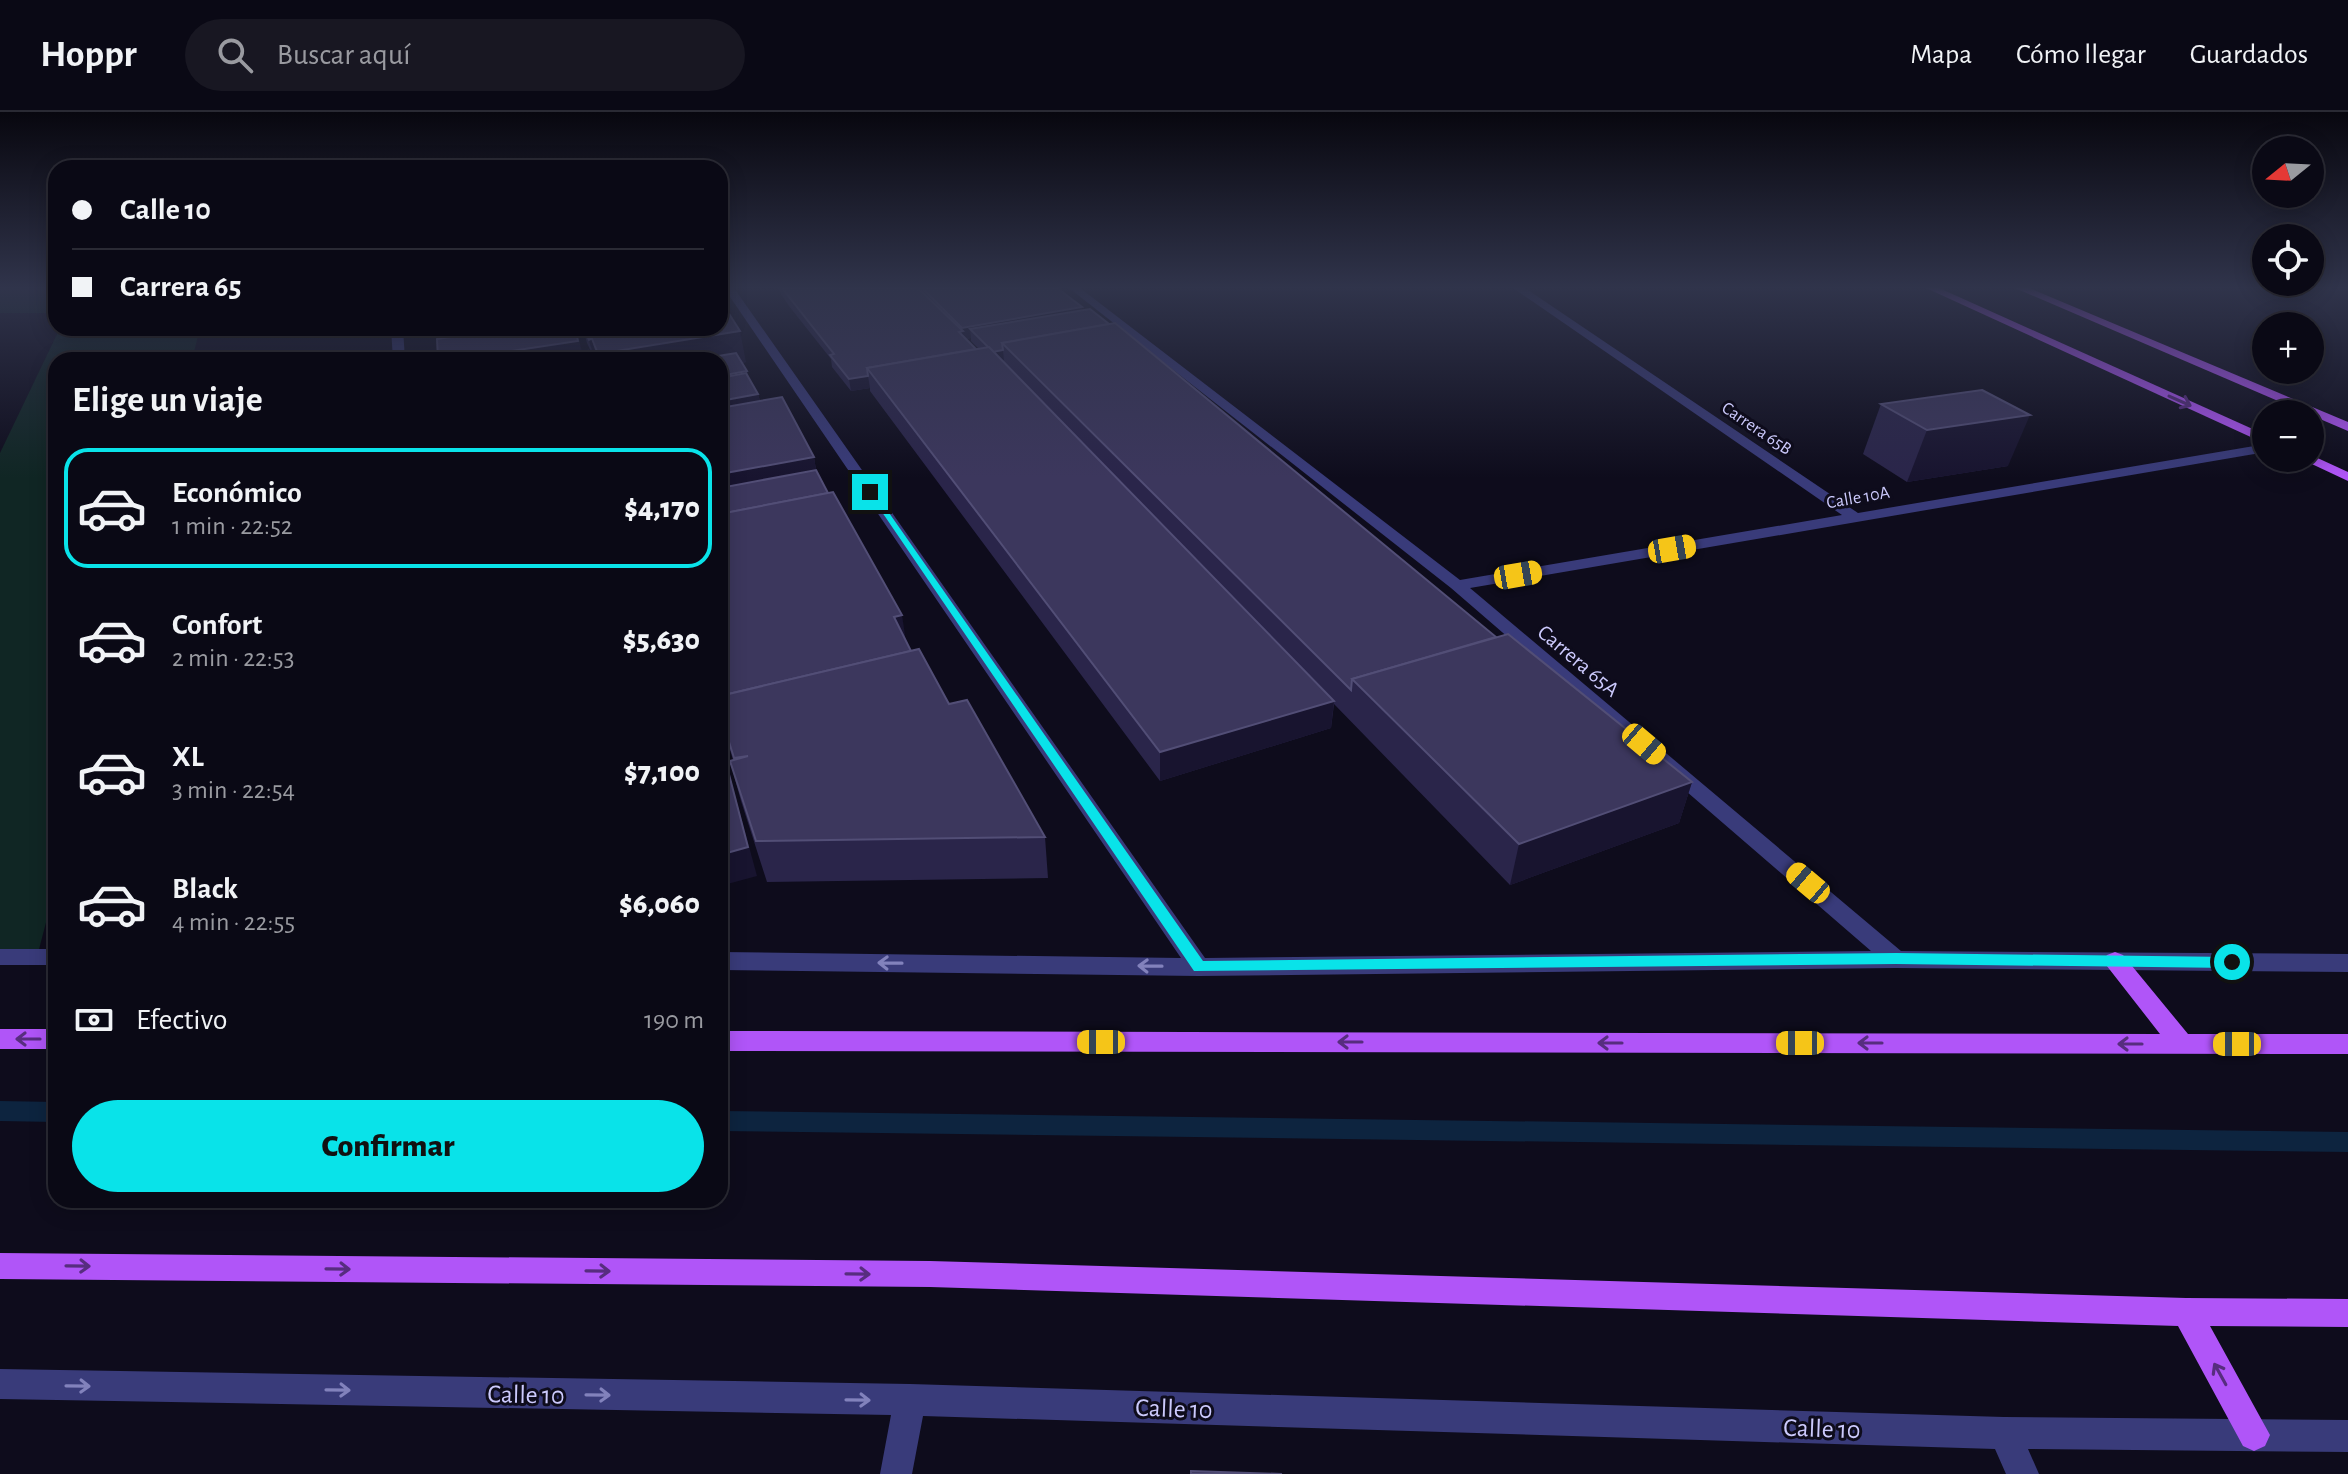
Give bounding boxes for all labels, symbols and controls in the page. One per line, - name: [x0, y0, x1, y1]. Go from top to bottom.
- search box: [185, 19, 745, 91]
- icon: search: [213, 33, 257, 77]
- text: Hoppr: [40, 36, 137, 74]
- text: Buscar aquí: [277, 40, 410, 70]
- text: Mapa: [1910, 41, 1972, 69]
- text: Cómo llegar: [2016, 41, 2146, 69]
- text: Guardados: [2190, 41, 2308, 69]
- north arrow: [2252, 136, 2324, 208]
- map controls: [2252, 136, 2324, 472]
- text: Calle 10: [120, 195, 211, 225]
- button: locate: [2252, 224, 2324, 296]
- text: Carrera 65: [120, 272, 241, 302]
- button: +: [2252, 312, 2324, 384]
- text: Elige un viaje: [72, 382, 263, 418]
- one-way arrow: [2168, 394, 2192, 409]
- street label: Carrera 65B: [1718, 399, 1795, 459]
- button: −: [2252, 400, 2324, 472]
- icon: car: [76, 472, 148, 544]
- route end: [852, 474, 888, 510]
- text: Económico: [172, 478, 302, 508]
- street label: Calle 10A: [1825, 483, 1892, 512]
- text: $4,170: [624, 493, 700, 523]
- text: 1 min · 22:52: [172, 513, 293, 539]
- car: [1646, 533, 1698, 565]
- car: [1492, 559, 1544, 591]
- icon: car: [76, 604, 148, 676]
- text: Confort: [172, 610, 262, 640]
- street label: Carrera 65A: [1533, 621, 1623, 701]
- text: $5,630: [623, 625, 700, 655]
- text: 2 min · 22:53: [172, 645, 294, 671]
- car: [1618, 719, 1670, 769]
- icon: car: [76, 736, 148, 808]
- text: XL: [172, 742, 204, 772]
- text: $7,100: [624, 757, 700, 787]
- text: 3 min · 22:54: [172, 777, 295, 803]
- car: [1782, 858, 1834, 908]
- icon: car: [76, 868, 148, 940]
- text: Black: [172, 874, 238, 904]
- text: $6,060: [619, 889, 700, 919]
- text: 4 min · 22:55: [172, 909, 295, 935]
- route start: [2214, 944, 2250, 980]
- one-way arrow: [877, 955, 904, 971]
- one-way arrow: [1137, 958, 1164, 974]
- icon: cash: [72, 998, 116, 1042]
- text: Efectivo: [136, 1005, 228, 1035]
- text: 190 m: [644, 1007, 704, 1033]
- car: [1077, 1030, 1125, 1054]
- one-way arrow: [15, 1031, 42, 1047]
- car: [1776, 1031, 1824, 1055]
- car: [2213, 1032, 2261, 1056]
- one-way arrow: [1337, 1034, 1364, 1050]
- one-way arrow: [1597, 1035, 1624, 1051]
- one-way arrow: [1857, 1035, 1884, 1051]
- one-way arrow: [2117, 1036, 2144, 1052]
- button: Confirmar: [72, 1100, 704, 1192]
- one-way arrow: [64, 1258, 91, 1274]
- one-way arrow: [324, 1261, 351, 1277]
- one-way arrow: [584, 1263, 611, 1279]
- one-way arrow: [844, 1266, 871, 1282]
- one-way arrow: [2212, 1362, 2227, 1386]
- one-way arrow: [64, 1378, 91, 1394]
- street label: Calle 10: [487, 1381, 565, 1409]
- one-way arrow: [324, 1383, 351, 1398]
- one-way arrow: [584, 1387, 611, 1403]
- one-way arrow: [844, 1392, 871, 1407]
- street label: Calle 10: [1135, 1395, 1213, 1423]
- street label: Calle 10: [1783, 1415, 1861, 1443]

